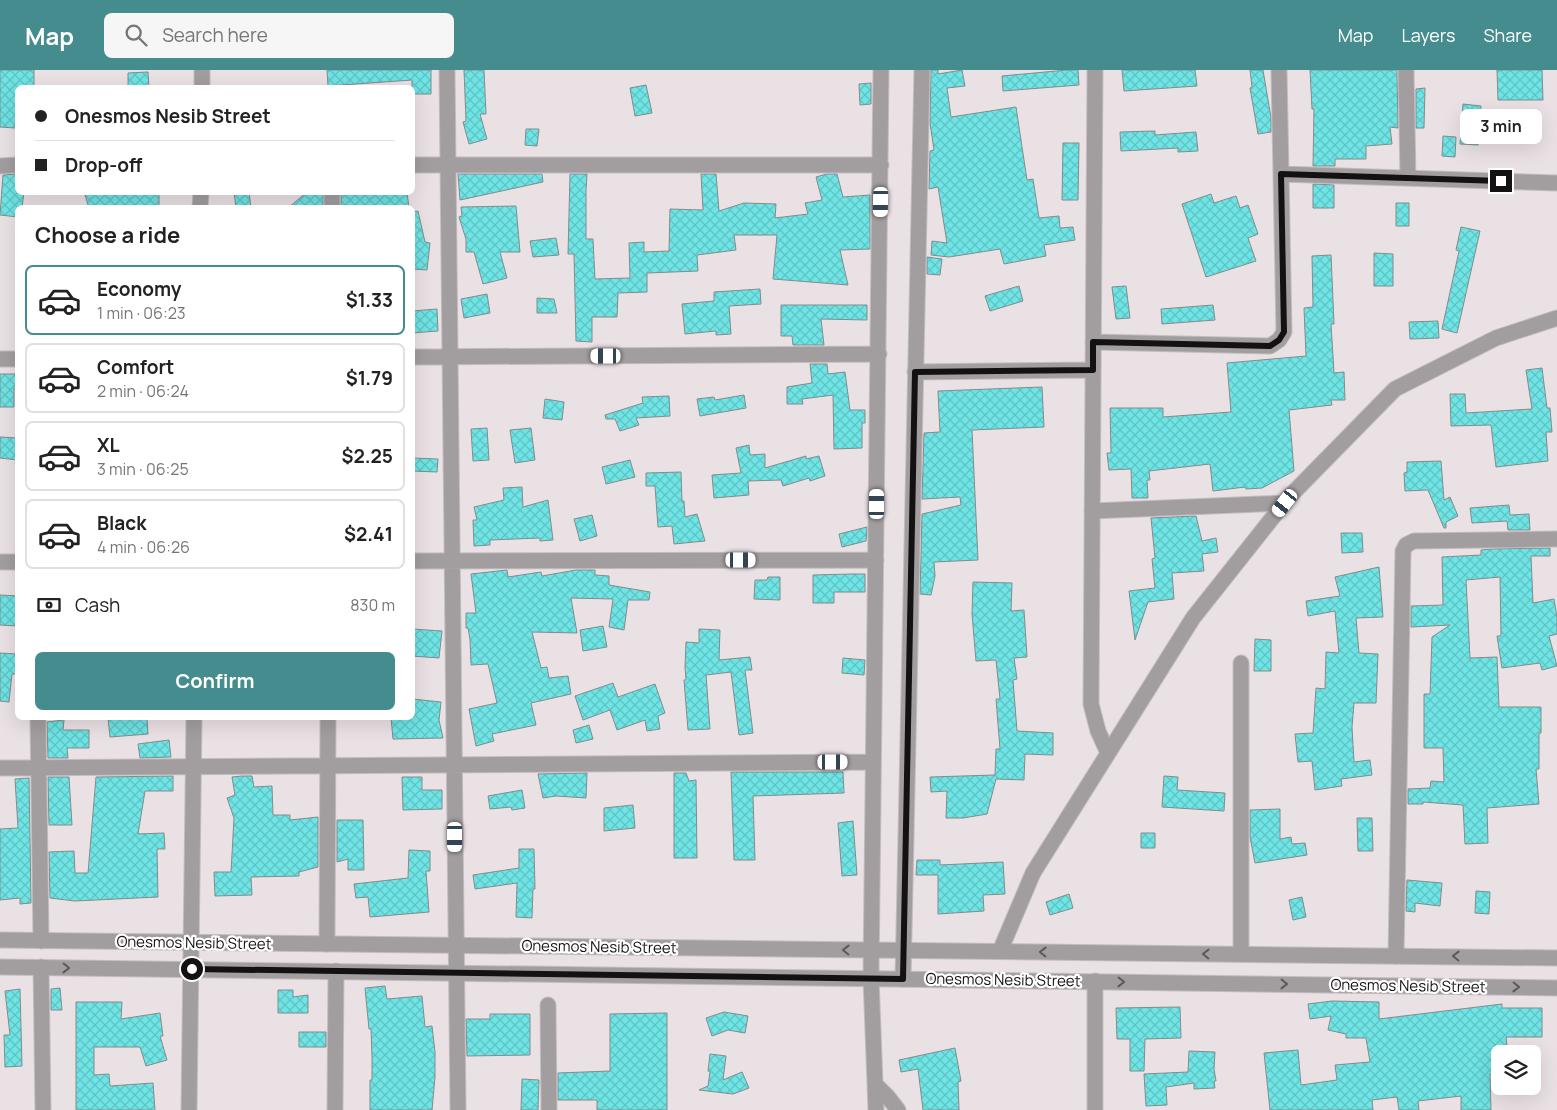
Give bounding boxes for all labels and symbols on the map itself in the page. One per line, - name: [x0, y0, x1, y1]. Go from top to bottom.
- callout: 3 min: [1460, 108, 1542, 144]
- route end: [1490, 170, 1512, 192]
- car: [873, 187, 888, 217]
- car: [591, 349, 621, 364]
- car: [1269, 487, 1300, 519]
- car: [869, 489, 884, 519]
- car: [726, 553, 756, 568]
- car: [818, 755, 848, 770]
- car: [447, 822, 462, 852]
- street label: Onesmos Nesib Street: [116, 931, 272, 954]
- street label: Onesmos Nesib Street: [521, 935, 677, 958]
- one-way arrow: [842, 945, 850, 955]
- one-way arrow: [1039, 947, 1047, 957]
- one-way arrow: [1202, 949, 1210, 959]
- one-way arrow: [1452, 951, 1460, 961]
- route start: [181, 958, 203, 980]
- one-way arrow: [62, 962, 70, 973]
- street label: Onesmos Nesib Street: [925, 968, 1081, 991]
- street label: Onesmos Nesib Street: [1330, 974, 1486, 997]
- one-way arrow: [1118, 977, 1125, 987]
- one-way arrow: [1280, 979, 1288, 989]
- one-way arrow: [1512, 982, 1520, 992]

